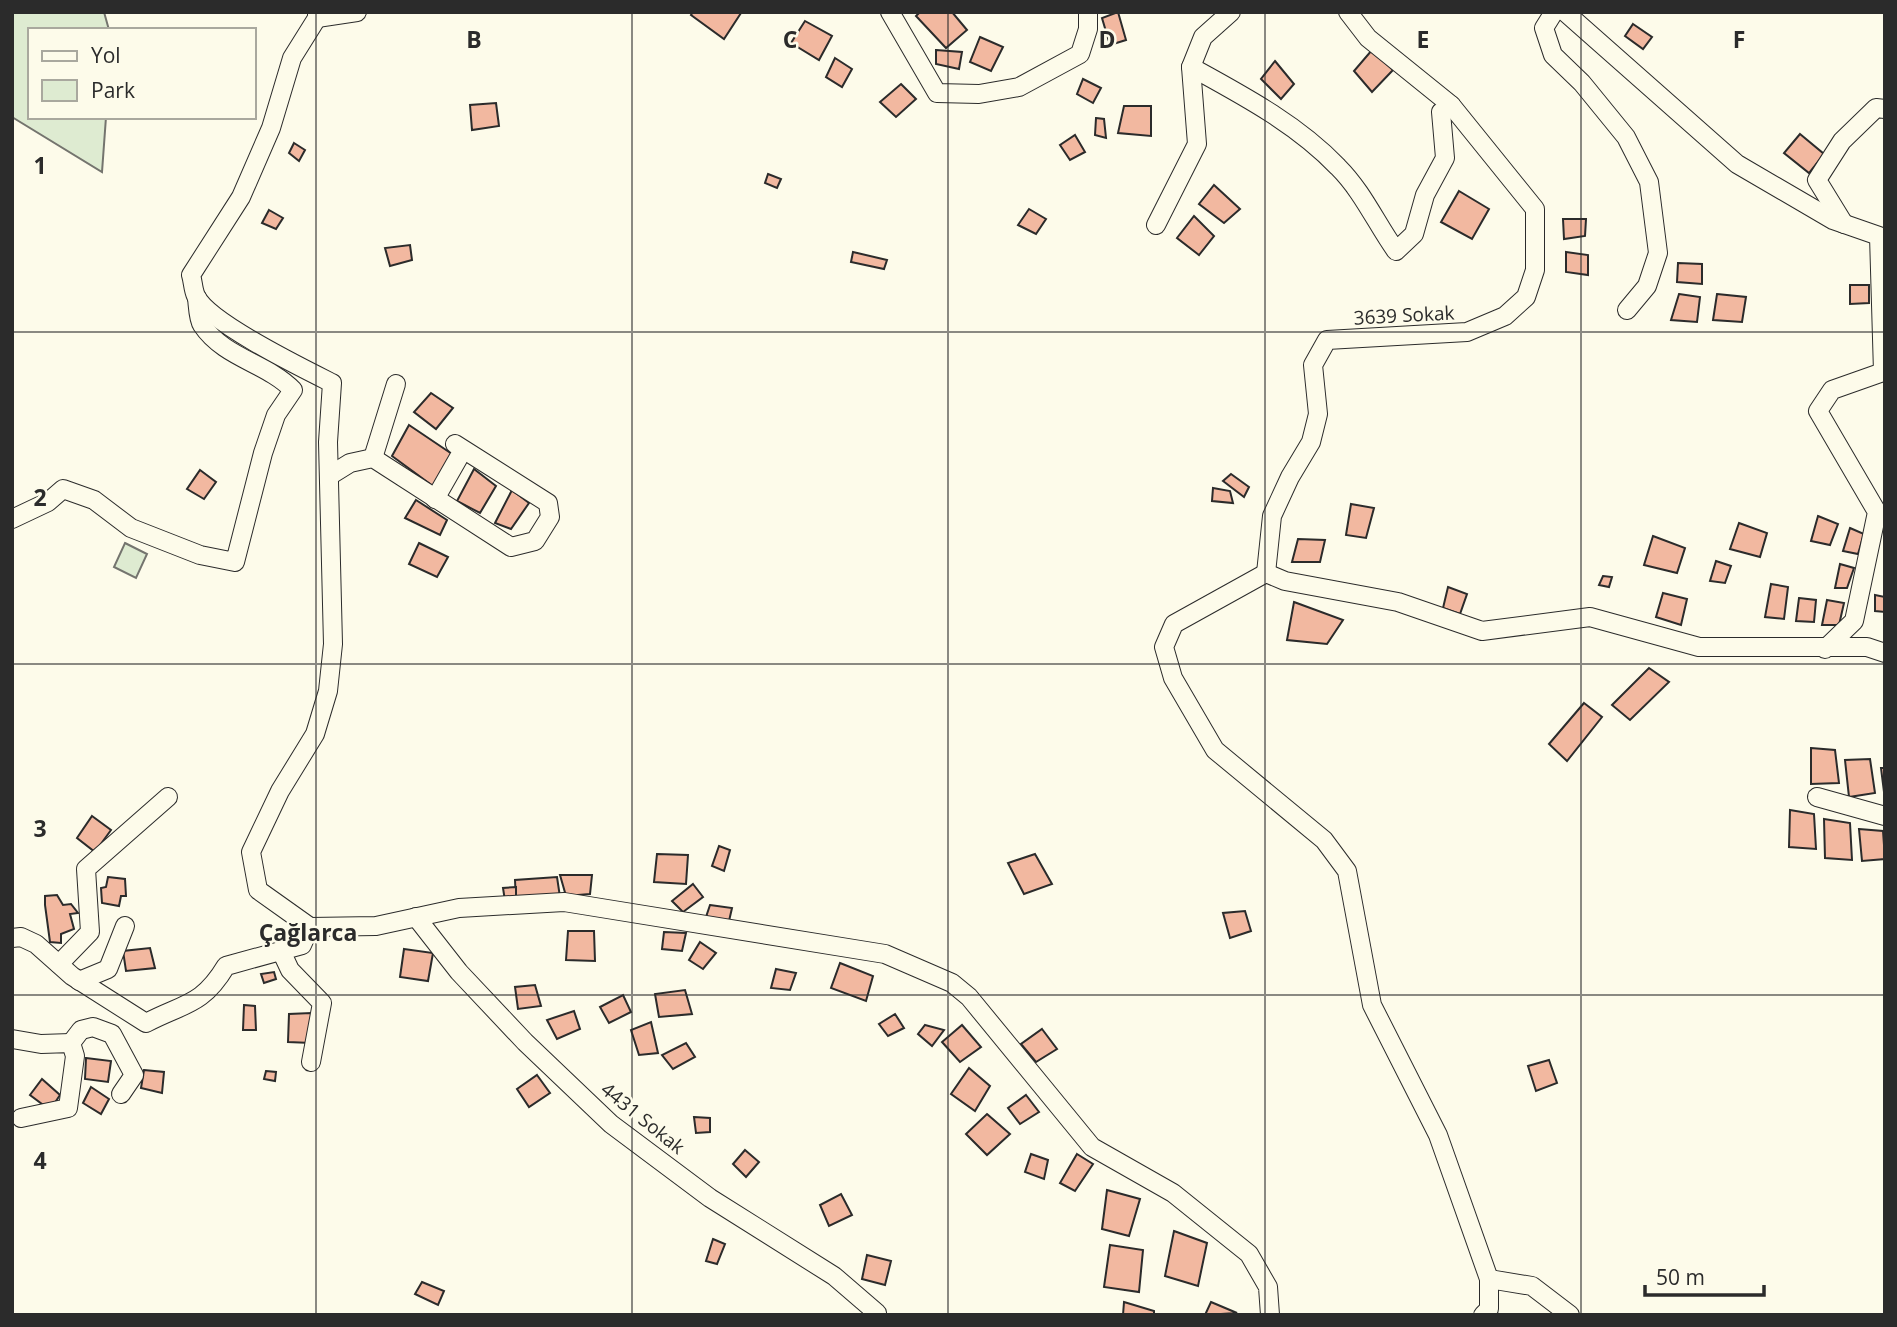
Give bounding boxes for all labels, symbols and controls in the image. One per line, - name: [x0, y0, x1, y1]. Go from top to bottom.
- text: B: [466, 23, 482, 55]
- text: C: [783, 23, 797, 55]
- text: D: [1098, 23, 1116, 55]
- text: E: [1417, 23, 1429, 55]
- text: F: [1733, 23, 1745, 55]
- legend: [28, 28, 256, 119]
- text: Yol: [91, 41, 121, 69]
- text: Park: [91, 76, 135, 104]
- text: 1: [33, 149, 47, 181]
- street label: 3639 Sokak: [1353, 299, 1455, 331]
- text: 2: [33, 481, 47, 513]
- text: 3: [33, 812, 47, 844]
- district label: Çağlarca: [259, 916, 357, 948]
- street label: 4431 Sokak: [596, 1076, 690, 1160]
- text: 4: [33, 1144, 47, 1176]
- scale bar: [1645, 1254, 1764, 1298]
- text: 50 m: [1656, 1263, 1705, 1291]

